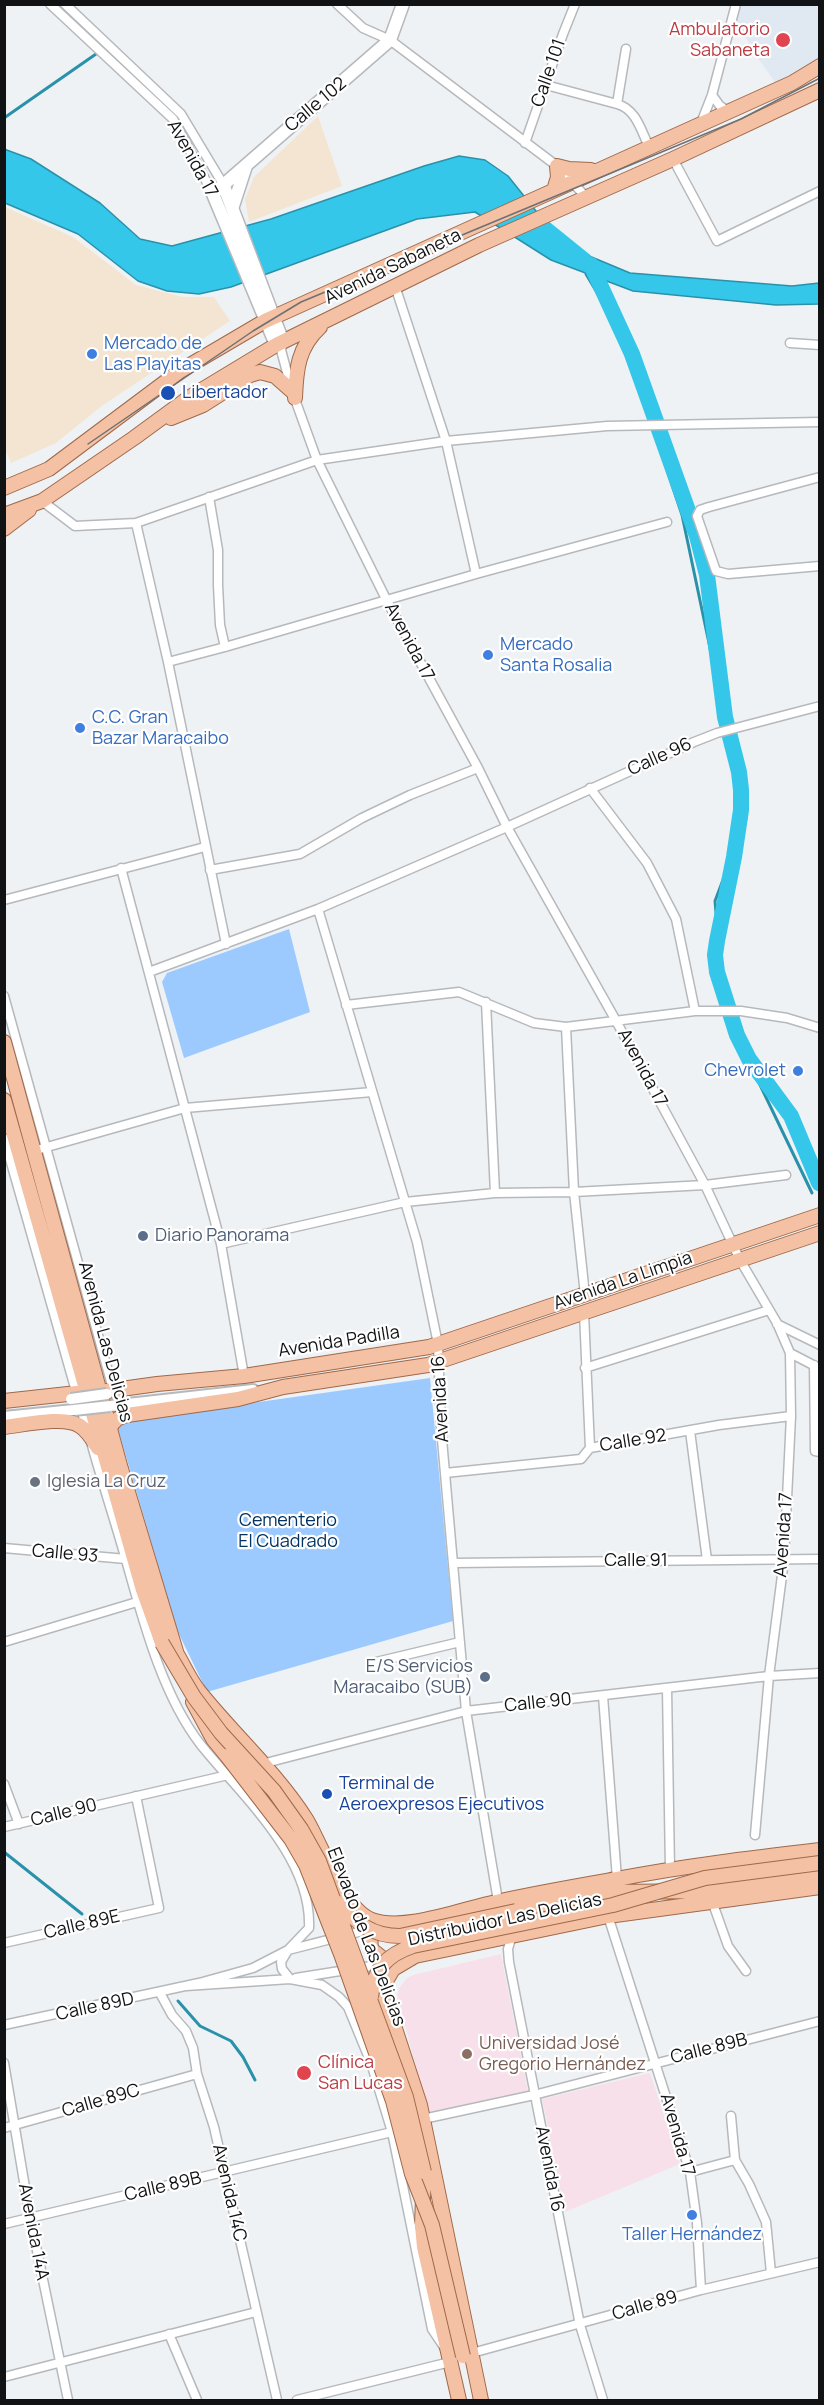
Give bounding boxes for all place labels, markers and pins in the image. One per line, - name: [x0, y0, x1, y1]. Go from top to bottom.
- place label: Ambulatorio Sabaneta: [669, 19, 770, 62]
- marker: Ambulatorio Sabaneta: [774, 31, 792, 49]
- place label: Mercado de Las Playitas: [104, 333, 202, 376]
- marker: Mercado de Las Playitas: [85, 347, 99, 361]
- place label: Libertador: [182, 382, 268, 404]
- marker: Libertador: [159, 384, 177, 402]
- place label: Mercado Santa Rosalia: [500, 634, 612, 676]
- marker: Mercado Santa Rosalia: [481, 648, 495, 662]
- place label: C.C. Gran Bazar Maracaibo: [92, 707, 229, 750]
- marker: C.C. Gran Bazar Maracaibo: [73, 721, 87, 735]
- place label: Chevrolet: [704, 1060, 786, 1082]
- marker: Chevrolet: [791, 1064, 805, 1078]
- place label: Diario Panorama: [155, 1225, 289, 1247]
- marker: Diario Panorama: [136, 1229, 150, 1243]
- place label: Iglesia La Cruz: [47, 1471, 166, 1493]
- marker: Iglesia La Cruz: [28, 1475, 42, 1489]
- place label: E/S Servicios Maracaibo (SUB): [333, 1656, 473, 1698]
- marker: E/S Servicios Maracaibo (SUB): [478, 1670, 492, 1684]
- place label: Terminal de Aeroexpresos Ejecutivos: [339, 1773, 544, 1816]
- marker: Terminal de Aeroexpresos Ejecutivos: [320, 1787, 334, 1801]
- place label: Universidad José Gregorio Hernández: [479, 2033, 646, 2076]
- marker: Universidad José Gregorio Hernández: [460, 2047, 474, 2061]
- place label: Clínica San Lucas: [318, 2052, 403, 2094]
- marker: Clínica San Lucas: [295, 2064, 313, 2082]
- marker: Taller Hernández: [685, 2208, 699, 2222]
- place label: Taller Hernández: [622, 2224, 762, 2246]

